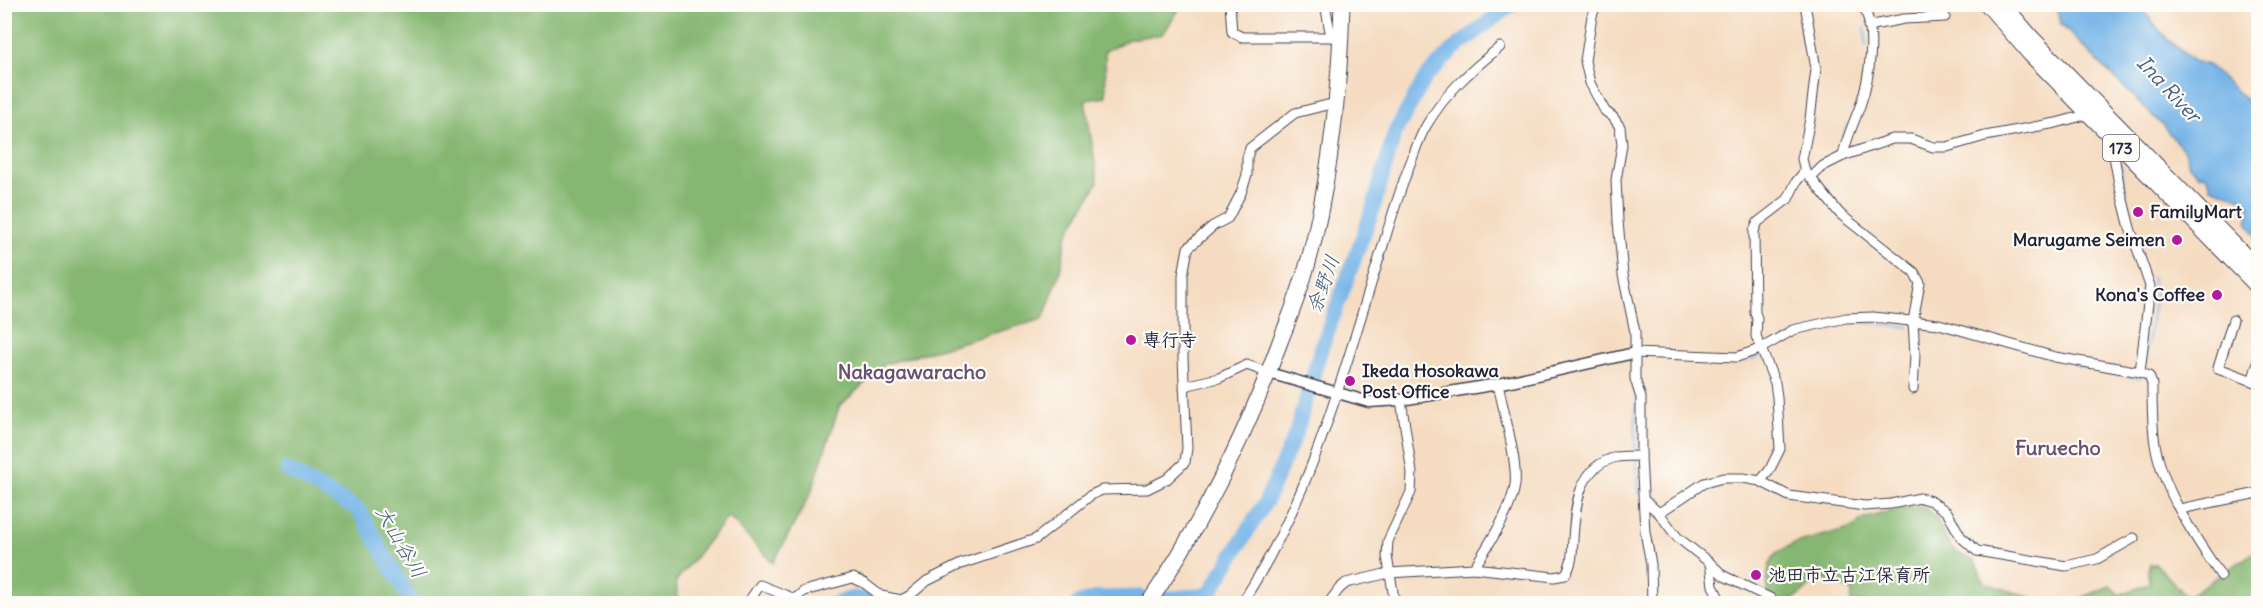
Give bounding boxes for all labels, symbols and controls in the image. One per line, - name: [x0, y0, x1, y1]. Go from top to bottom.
- water label: Ina River: [2132, 50, 2208, 129]
- road number: 173: [2103, 135, 2139, 161]
- place label: FamilyMart: [2150, 200, 2243, 223]
- marker: FamilyMart: [2131, 205, 2145, 219]
- place label: Marugame Seimen: [2013, 228, 2166, 251]
- marker: Marugame Seimen: [2170, 233, 2184, 247]
- water label: 余野川: [1301, 251, 1345, 316]
- place label: Kona's Coffee: [2095, 283, 2205, 306]
- marker: Kona's Coffee: [2210, 288, 2224, 302]
- place label: 専行寺: [1143, 328, 1197, 351]
- marker: 専行寺: [1124, 333, 1138, 347]
- district label: Nakagawaracho: [838, 359, 986, 384]
- place label: Ikeda Hosokawa Post Office: [1362, 359, 1499, 403]
- marker: Ikeda Hosokawa Post Office: [1343, 374, 1357, 388]
- district label: Furuecho: [2015, 435, 2101, 460]
- water label: 大山谷川: [371, 501, 432, 583]
- place label: 池田市立古江保育所: [1768, 563, 1930, 586]
- marker: 池田市立古江保育所: [1749, 568, 1763, 582]

